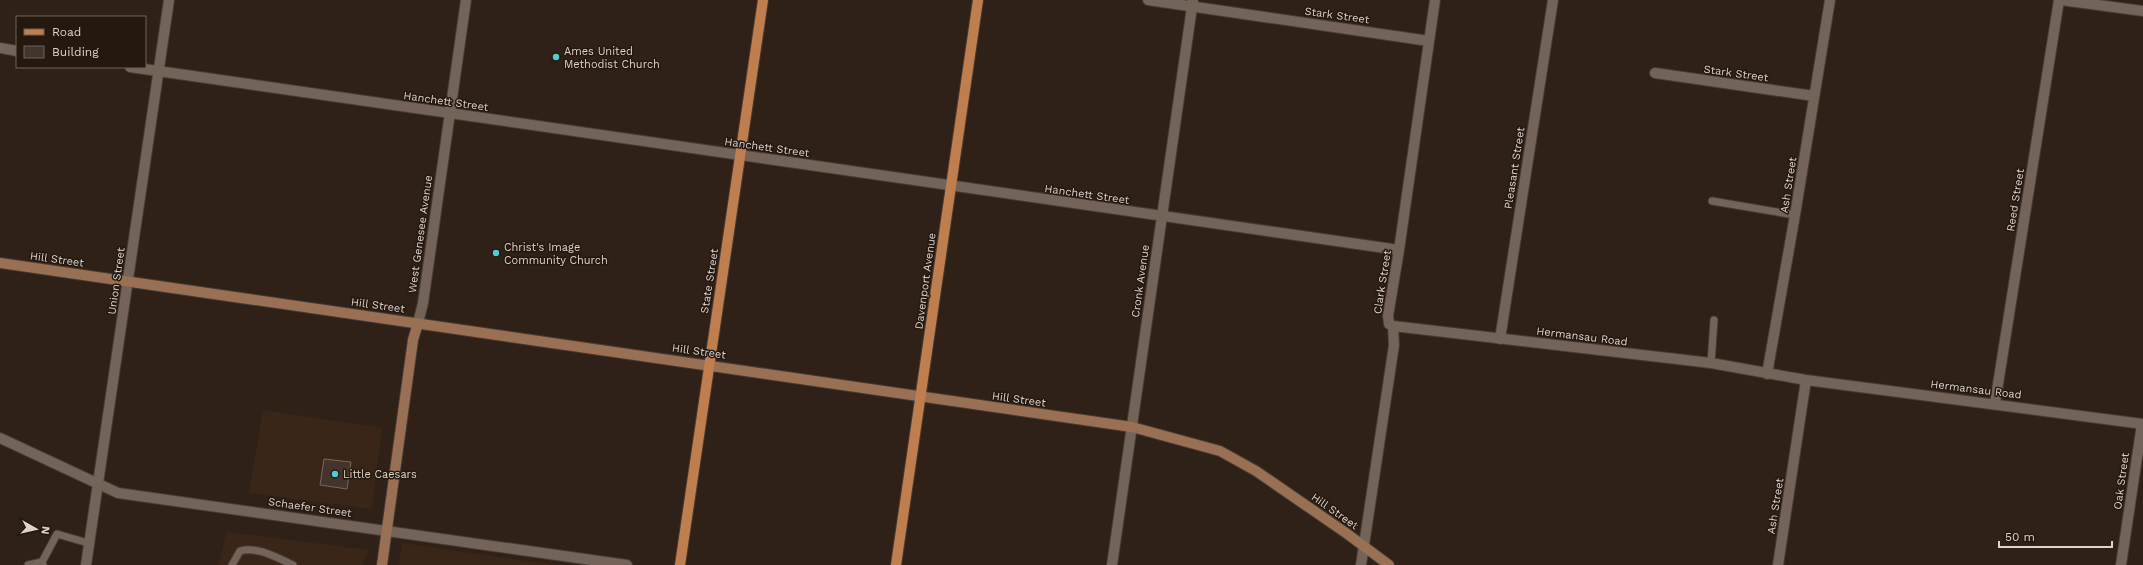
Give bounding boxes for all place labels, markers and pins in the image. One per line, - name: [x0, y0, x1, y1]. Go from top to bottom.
- place label: Ames United Methodist Church: [564, 45, 660, 71]
- marker: Ames United Methodist Church: [551, 52, 561, 62]
- place label: Christ's Image Community Church: [504, 241, 608, 267]
- marker: Christ's Image Community Church: [491, 248, 501, 258]
- place label: Little Caesars: [343, 468, 417, 481]
- marker: Little Caesars: [330, 469, 340, 479]

